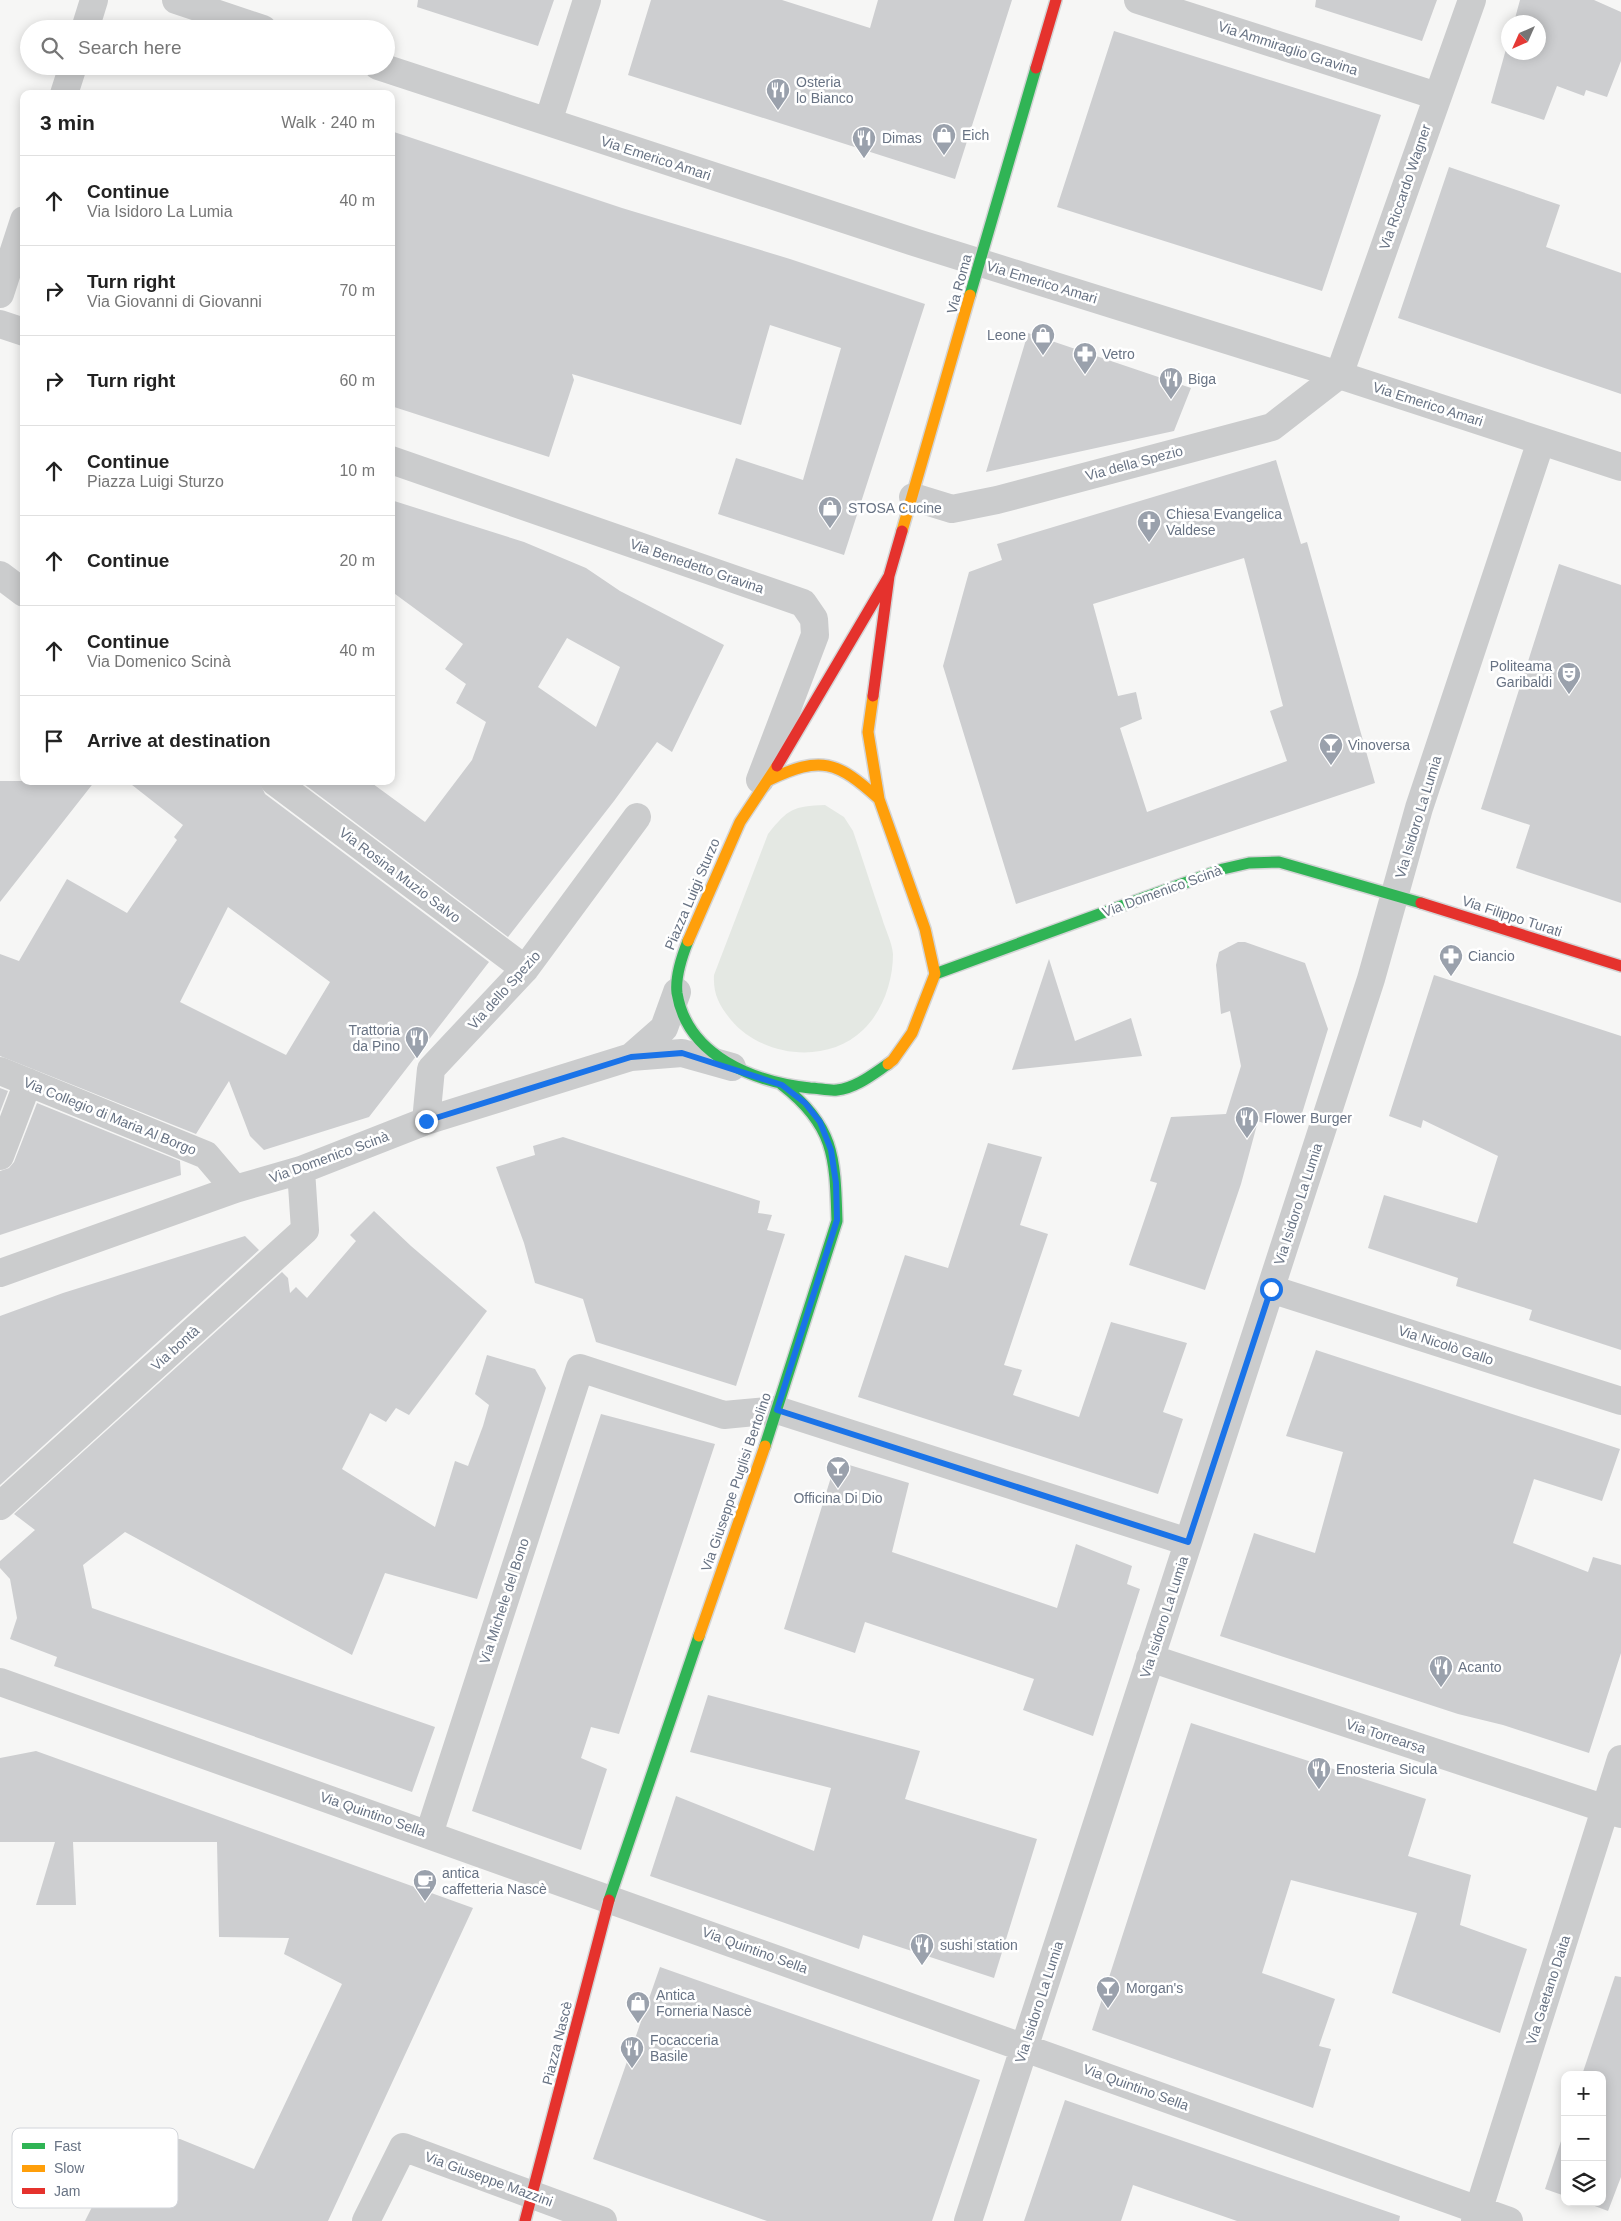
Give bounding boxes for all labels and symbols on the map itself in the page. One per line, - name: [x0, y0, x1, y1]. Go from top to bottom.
- north arrow: [1501, 15, 1546, 60]
- street label: Via Ammiraglio Gravina: [1216, 18, 1360, 78]
- place label: Osteria lo Bianco: [796, 74, 854, 106]
- restaurant icon: Osteria lo Bianco: [765, 77, 791, 111]
- shop icon: Eich: [931, 122, 957, 156]
- street label: Via Riccardo Wagner: [1376, 122, 1434, 252]
- restaurant icon: Dimas: [851, 125, 877, 159]
- place label: Eich: [962, 127, 989, 143]
- place label: Dimas: [882, 130, 922, 146]
- street label: Via Emerico Amari: [599, 133, 713, 183]
- street label: Via Roma: [943, 252, 975, 316]
- street label: Via Emerico Amari: [985, 258, 1099, 306]
- shop icon: Leone: [1030, 322, 1056, 356]
- place label: Leone: [987, 327, 1026, 343]
- pharmacy icon: Vetro: [1072, 341, 1098, 375]
- place label: Vetro: [1102, 346, 1135, 362]
- restaurant icon: Biga: [1158, 366, 1184, 400]
- place label: Biga: [1188, 371, 1216, 387]
- street label: Via Emerico Amari: [1371, 379, 1485, 429]
- street label: Via della Spezio: [1084, 442, 1185, 484]
- shop icon: STOSA Cucine: [817, 495, 843, 529]
- place label: STOSA Cucine: [848, 500, 942, 516]
- place label: Chiesa Evangelica Valdese: [1166, 506, 1282, 538]
- church icon: Chiesa Evangelica Valdese: [1136, 509, 1162, 543]
- street label: Via Benedetto Gravina: [628, 536, 766, 597]
- place label: Politeama Garibaldi: [1490, 658, 1552, 690]
- theatre icon: Politeama Garibaldi: [1556, 661, 1582, 695]
- bar icon: Vinoversa: [1318, 732, 1344, 766]
- place label: Vinoversa: [1348, 737, 1410, 753]
- street label: Via Isidoro La Lumia: [1392, 754, 1444, 880]
- street label: Via Rosina Muzio Salvo: [336, 824, 464, 926]
- street label: Piazza Luigi Sturzo: [661, 836, 723, 952]
- street label: Via Domenico Scinà: [1100, 862, 1224, 920]
- street label: Via Filippo Turati: [1460, 892, 1564, 940]
- pharmacy icon: Ciancio: [1438, 943, 1464, 977]
- street label: Via dello Spezio: [465, 947, 544, 1033]
- place label: Ciancio: [1468, 948, 1515, 964]
- place label: Trattoria da Pino: [348, 1022, 400, 1054]
- restaurant icon: Trattoria da Pino: [404, 1025, 430, 1059]
- street label: Via Collegio di Maria Al Borgo: [21, 1074, 199, 1158]
- restaurant icon: Flower Burger: [1234, 1105, 1260, 1139]
- route end: [415, 1110, 438, 1133]
- place label: Flower Burger: [1264, 1110, 1352, 1126]
- street label: Via Domenico Scinà: [267, 1128, 391, 1186]
- street label: Via Isidoro La Lumia: [1271, 1141, 1325, 1267]
- route start: [1260, 1278, 1283, 1301]
- street label: Via bontà: [148, 1322, 202, 1374]
- street label: Via Nicolò Gallo: [1396, 1322, 1496, 1368]
- street label: Via Giuseppe Puglisi Bertolino: [698, 1390, 774, 1574]
- bar icon: Officina Di Dio: [825, 1455, 851, 1489]
- place label: Officina Di Dio: [793, 1490, 883, 1506]
- street label: Via Michele del Bono: [476, 1536, 532, 1666]
- street label: Via Isidoro La Lumia: [1137, 1554, 1191, 1680]
- restaurant icon: Acanto: [1428, 1654, 1454, 1688]
- place label: Acanto: [1458, 1659, 1502, 1675]
- street label: Via Torrearsa: [1344, 1716, 1428, 1756]
- restaurant icon: Enosteria Sicula: [1306, 1756, 1332, 1790]
- place label: Enosteria Sicula: [1336, 1761, 1437, 1777]
- street label: Via Quintino Sella: [318, 1788, 428, 1840]
- place label: antica caffetteria Nascè: [442, 1865, 547, 1897]
- cafe icon: antica caffetteria Nascè: [412, 1868, 438, 1902]
- street label: Via Quintino Sella: [700, 1923, 810, 1977]
- restaurant icon: sushi station: [909, 1932, 935, 1966]
- street label: Via Gaetano Daita: [1523, 1933, 1573, 2047]
- place label: sushi station: [940, 1937, 1018, 1953]
- street label: Via Isidoro La Lumia: [1012, 1939, 1066, 2065]
- bar icon: Morgan's: [1095, 1975, 1121, 2009]
- place label: Morgan's: [1126, 1980, 1183, 1996]
- place label: Antica Forneria Nascè: [656, 1987, 752, 2019]
- shop icon: Antica Forneria Nascè: [625, 1990, 651, 2024]
- street label: Piazza Nascè: [539, 1999, 575, 2086]
- place label: Focacceria Basile: [650, 2032, 719, 2064]
- restaurant icon: Focacceria Basile: [619, 2035, 645, 2069]
- street label: Via Quintino Sella: [1081, 2060, 1191, 2114]
- legend: [12, 2128, 178, 2208]
- text: Fast: [54, 2138, 81, 2154]
- street label: Via Giuseppe Mazzini: [423, 2148, 555, 2210]
- text: Slow: [54, 2160, 85, 2176]
- text: Jam: [54, 2183, 80, 2199]

